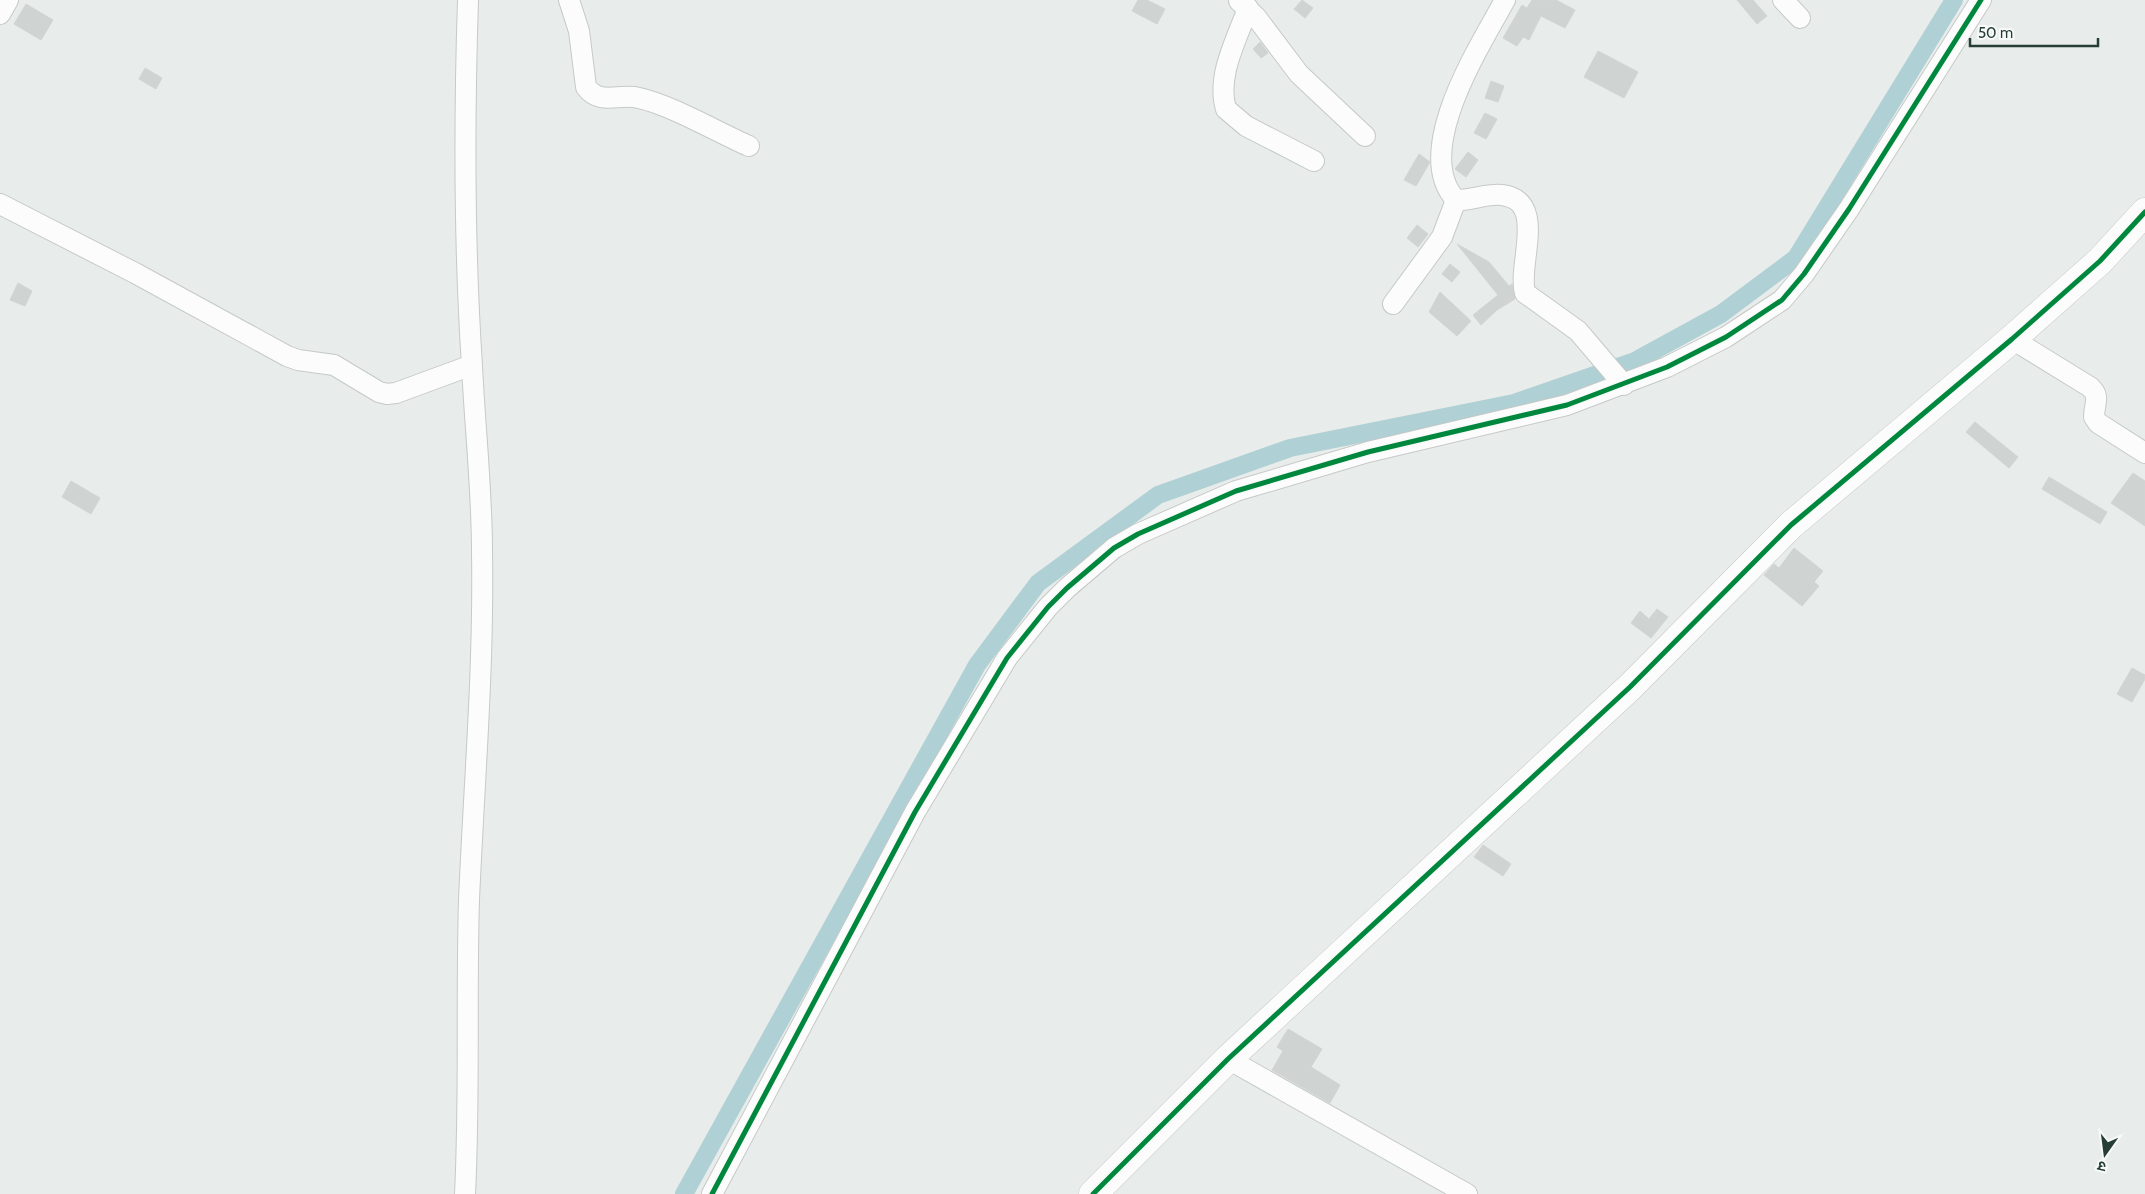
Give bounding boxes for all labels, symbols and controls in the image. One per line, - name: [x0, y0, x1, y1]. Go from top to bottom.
- scale bar: [1970, 15, 2098, 47]
- text: 50 m: [1978, 24, 2013, 42]
- north arrow: [2080, 1129, 2130, 1179]
- text: उ: [2095, 1157, 2108, 1176]

